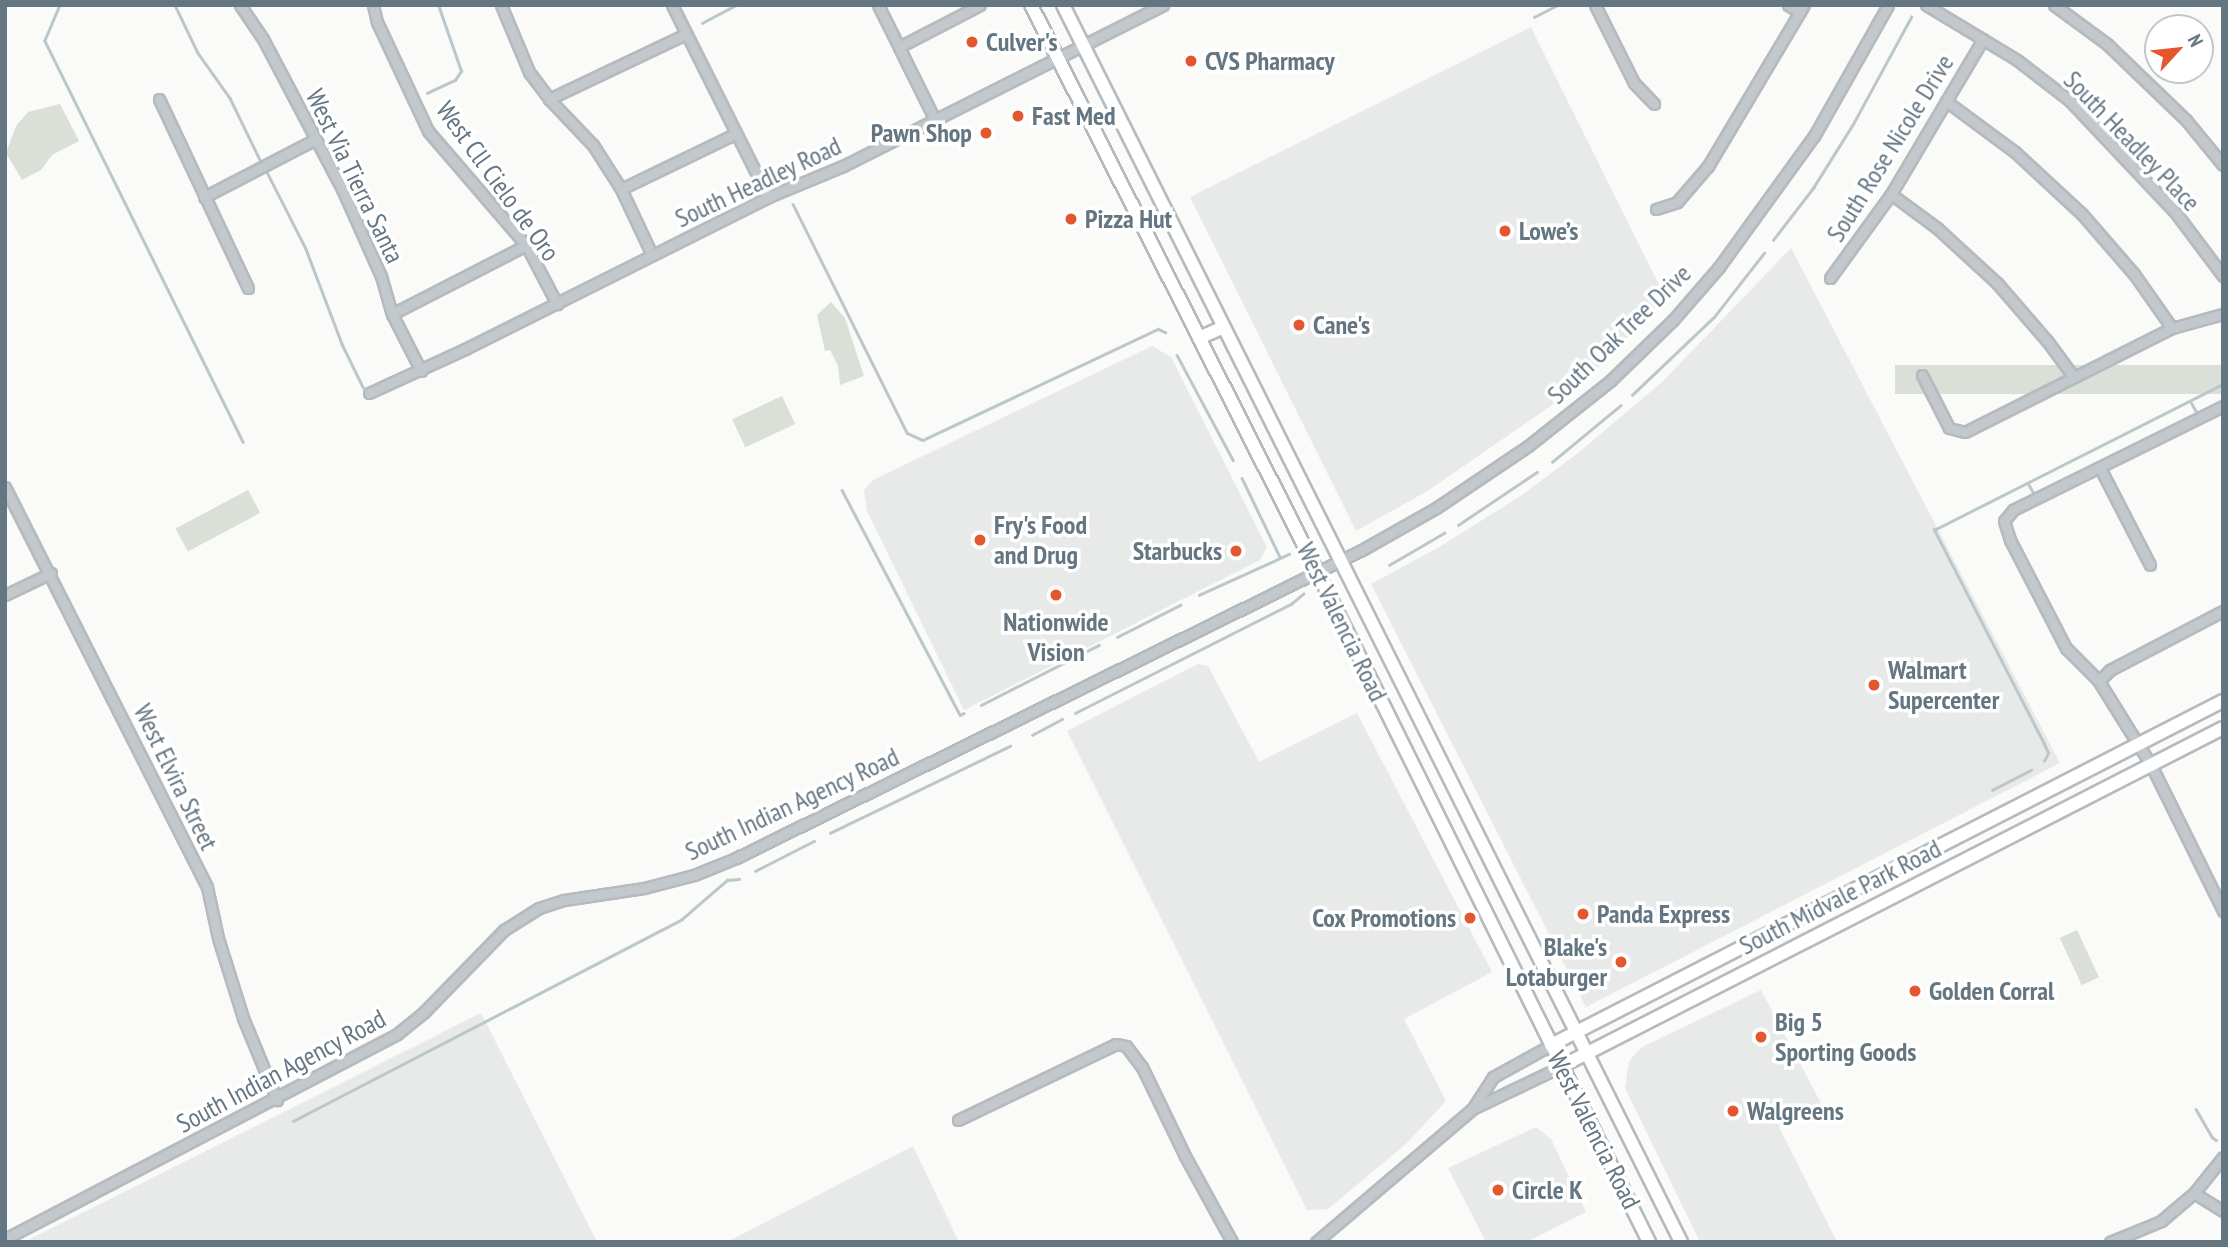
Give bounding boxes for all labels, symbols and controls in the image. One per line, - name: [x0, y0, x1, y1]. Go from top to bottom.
- north arrow: [2144, 14, 2214, 84]
- place label: Culver's: [986, 26, 1058, 58]
- text: N: [2183, 30, 2209, 50]
- marker: Culver's: [964, 34, 980, 50]
- place label: CVS Pharmacy: [1205, 45, 1335, 77]
- street label: South Rose Nicole Drive: [1820, 49, 1960, 247]
- marker: CVS Pharmacy: [1183, 53, 1199, 69]
- street label: South Headley Place: [2057, 64, 2207, 218]
- street label: West Via Tierra Santa: [299, 83, 411, 269]
- street label: West Cll Cielo de Oro: [430, 95, 566, 267]
- place label: Fast Med: [1032, 100, 1116, 132]
- marker: Fast Med: [1010, 108, 1026, 124]
- place label: Pawn Shop: [871, 117, 972, 149]
- marker: Pawn Shop: [978, 125, 994, 141]
- street label: South Headley Road: [670, 130, 846, 234]
- place label: Pizza Hut: [1085, 203, 1172, 235]
- marker: Pizza Hut: [1063, 211, 1079, 227]
- place label: Lowe’s: [1519, 215, 1578, 247]
- marker: Lowe’s: [1497, 223, 1513, 239]
- street label: South Oak Tree Drive: [1540, 257, 1698, 411]
- place label: Cane's: [1313, 309, 1370, 341]
- marker: Cane's: [1291, 317, 1307, 333]
- place label: Fry's Food and Drug: [994, 509, 1087, 570]
- marker: Fry's Food and Drug: [972, 532, 988, 548]
- place label: Starbucks: [1133, 535, 1222, 567]
- street label: West Valencia Road: [1290, 537, 1394, 707]
- marker: Starbucks: [1228, 543, 1244, 559]
- marker: Nationwide Vision: [1048, 587, 1064, 603]
- place label: Nationwide Vision: [1003, 606, 1109, 668]
- place label: Walmart Supercenter: [1888, 654, 1999, 716]
- marker: Walmart Supercenter: [1866, 677, 1882, 693]
- street label: West Elvira Street: [127, 699, 225, 855]
- street label: South Indian Agency Road: [680, 741, 904, 867]
- street label: South Midvale Park Road: [1734, 833, 1946, 961]
- place label: Panda Express: [1597, 898, 1730, 930]
- place label: Cox Promotions: [1312, 902, 1456, 934]
- marker: Panda Express: [1575, 906, 1591, 922]
- marker: Cox Promotions: [1462, 910, 1478, 926]
- place label: Blake's Lotaburger: [1506, 931, 1607, 992]
- marker: Blake's Lotaburger: [1613, 954, 1629, 970]
- place label: Golden Corral: [1929, 975, 2055, 1007]
- marker: Golden Corral: [1907, 983, 1923, 999]
- street label: South Indian Agency Road: [171, 1002, 391, 1140]
- place label: Big 5 Sporting Goods: [1775, 1006, 1917, 1068]
- marker: Big 5 Sporting Goods: [1753, 1029, 1769, 1045]
- street label: West Valencia Road: [1541, 1046, 1647, 1214]
- place label: Walgreens: [1747, 1095, 1844, 1127]
- marker: Walgreens: [1725, 1103, 1741, 1119]
- place label: Circle K: [1512, 1174, 1583, 1206]
- marker: Circle K: [1490, 1182, 1506, 1198]

